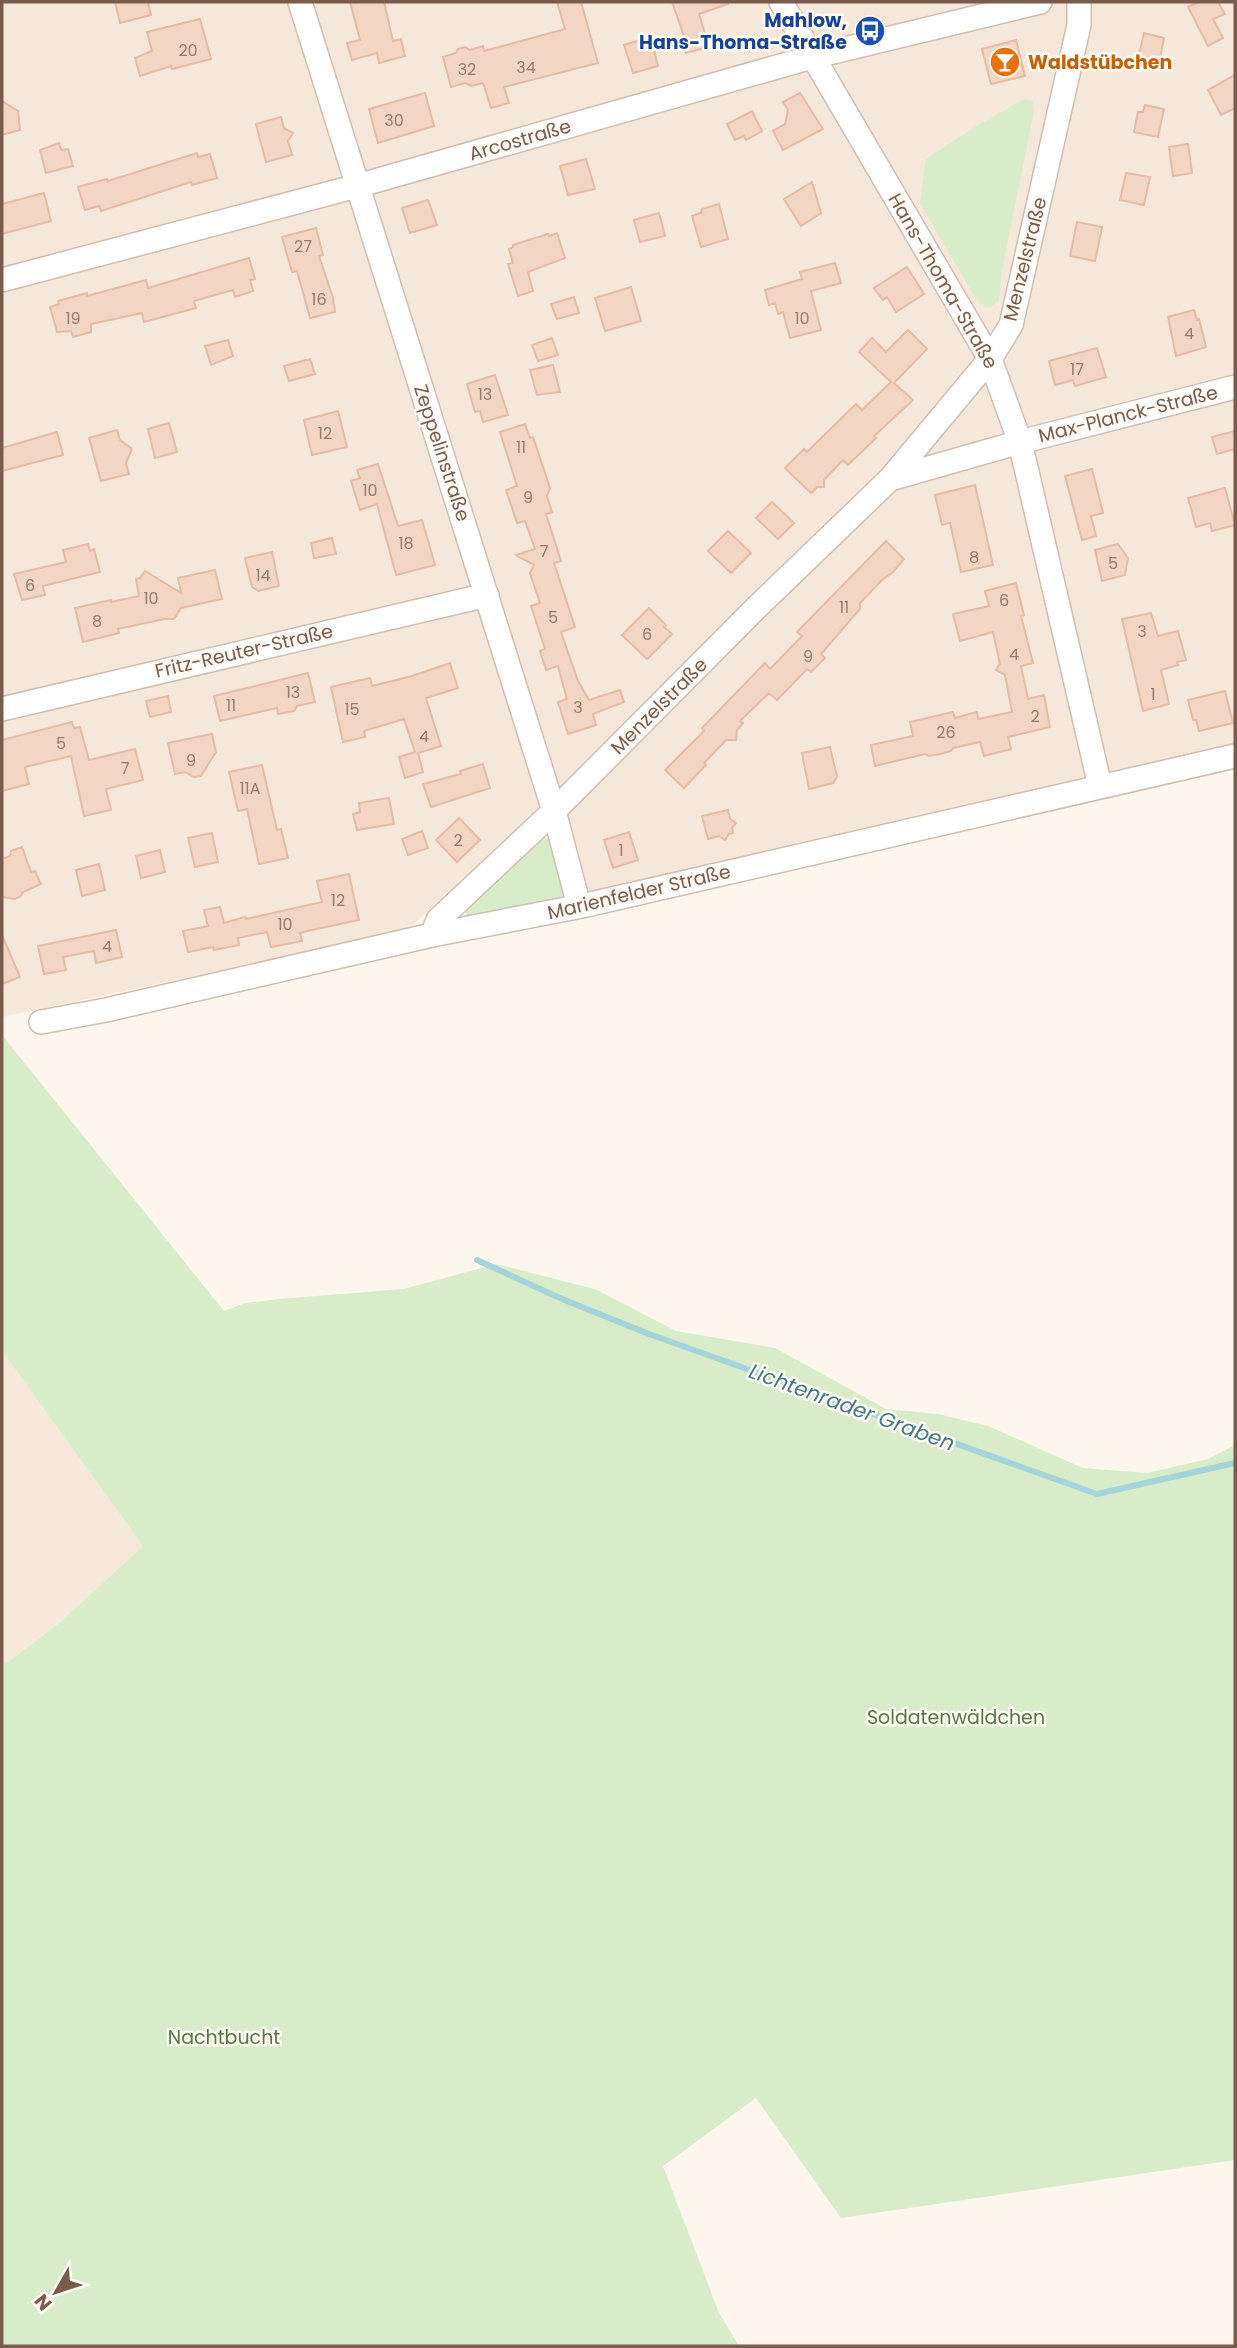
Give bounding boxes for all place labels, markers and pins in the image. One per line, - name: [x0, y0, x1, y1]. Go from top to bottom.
- place label: Mahlow, Hans-Thoma-Straße: [639, 7, 847, 56]
- bus stop icon: Mahlow, Hans-Thoma-Straße: [853, 14, 887, 48]
- bar icon: Waldstübchen: [988, 45, 1022, 79]
- place label: Waldstübchen: [1028, 49, 1172, 76]

